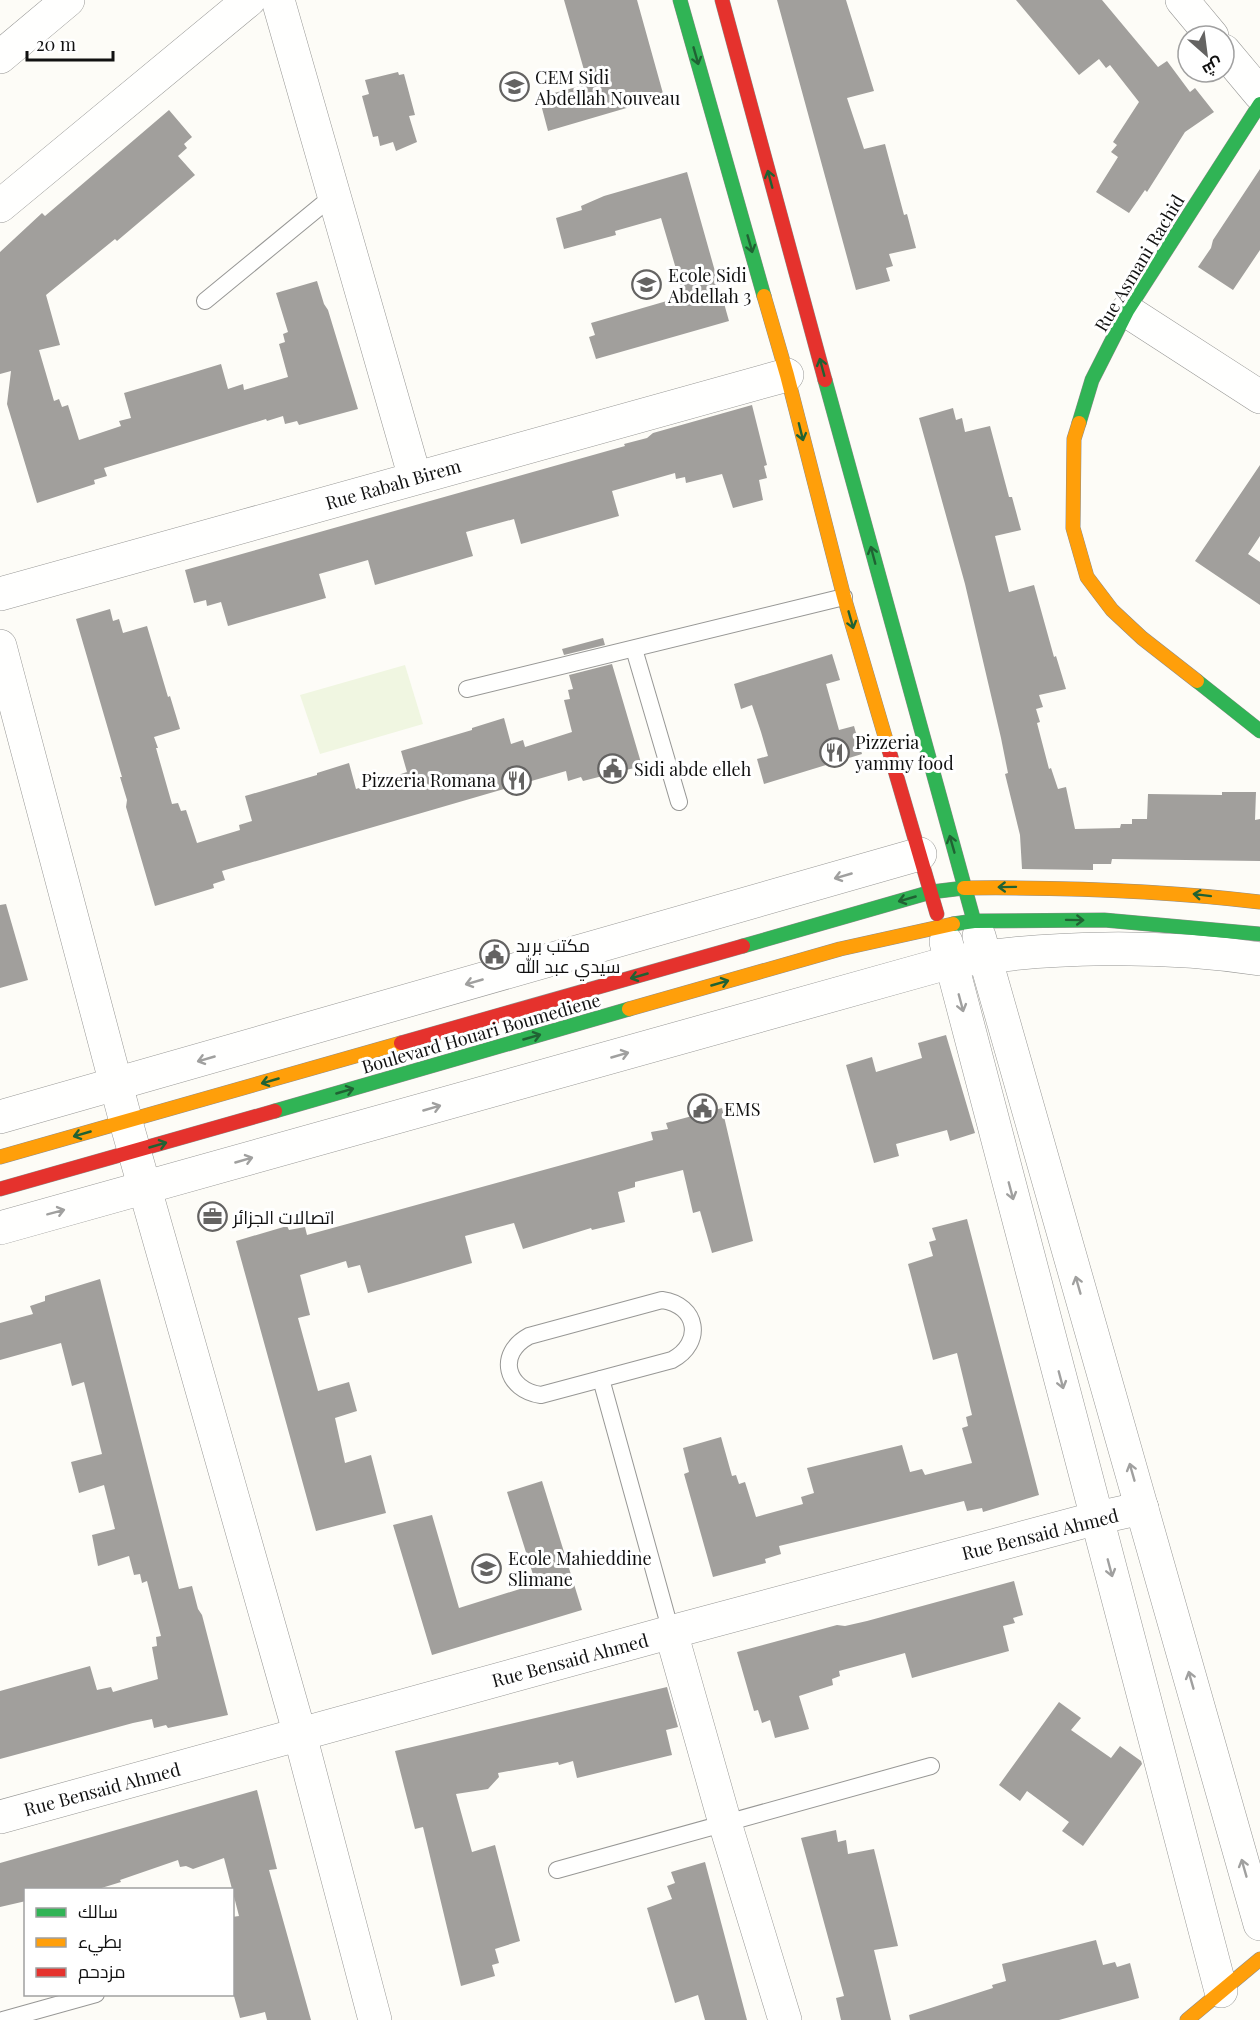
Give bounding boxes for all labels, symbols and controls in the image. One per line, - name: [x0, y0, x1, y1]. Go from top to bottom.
- scale bar: [27, 24, 112, 62]
- north arrow: [1176, 24, 1236, 84]
- text: 20 m: [36, 32, 76, 56]
- one-way arrow: [691, 46, 702, 65]
- text: ش: [1199, 54, 1227, 82]
- place label: CEM Sidi Abdellah Nouveau: [534, 65, 681, 110]
- school or university icon: CEM Sidi Abdellah Nouveau: [498, 71, 530, 103]
- one-way arrow: [764, 169, 776, 188]
- street label: Rue Asmani Rachid: [1089, 190, 1190, 336]
- one-way arrow: [745, 234, 756, 253]
- place label: Ecole Sidi Abdellah 3: [667, 263, 751, 308]
- school or university icon: Ecole Sidi Abdellah 3: [631, 269, 663, 301]
- one-way arrow: [815, 358, 827, 377]
- one-way arrow: [796, 422, 808, 441]
- street label: Rue Rabah Birem: [323, 453, 463, 515]
- one-way arrow: [866, 546, 878, 565]
- one-way arrow: [846, 611, 857, 630]
- place label: Pizzeria yammy food: [854, 730, 954, 775]
- restaurant icon: Pizzeria yammy food: [818, 736, 850, 768]
- public building icon: Sidi abde elleh: [597, 753, 629, 785]
- place label: Sidi abde elleh: [634, 757, 752, 781]
- restaurant icon: Pizzeria Romana: [501, 764, 533, 796]
- place label: Pizzeria Romana: [361, 768, 496, 792]
- one-way arrow: [945, 835, 957, 854]
- one-way arrow: [834, 871, 853, 882]
- one-way arrow: [998, 881, 1018, 893]
- one-way arrow: [1193, 889, 1212, 900]
- one-way arrow: [898, 894, 917, 905]
- one-way arrow: [1064, 914, 1084, 926]
- place label: مكتب بريد سيدي عبد الله: [516, 933, 620, 981]
- public building icon: مكتب بريد سيدي عبد الله: [479, 939, 511, 971]
- one-way arrow: [630, 970, 649, 982]
- one-way arrow: [465, 977, 484, 988]
- one-way arrow: [710, 977, 729, 988]
- street label: Boulevard Houari Boumediene: [359, 987, 603, 1079]
- one-way arrow: [956, 993, 968, 1012]
- one-way arrow: [522, 1031, 541, 1042]
- one-way arrow: [610, 1049, 629, 1060]
- one-way arrow: [197, 1054, 216, 1065]
- one-way arrow: [261, 1076, 280, 1087]
- one-way arrow: [335, 1085, 354, 1096]
- public building icon: EMS: [687, 1093, 719, 1125]
- place label: EMS: [724, 1097, 760, 1121]
- one-way arrow: [422, 1102, 441, 1113]
- one-way arrow: [73, 1129, 92, 1141]
- one-way arrow: [148, 1139, 167, 1150]
- one-way arrow: [235, 1154, 254, 1166]
- one-way arrow: [1006, 1181, 1017, 1200]
- office icon: اتصالات الجزائر: [196, 1201, 228, 1233]
- place label: اتصالات الجزائر: [232, 1205, 335, 1229]
- one-way arrow: [47, 1206, 66, 1218]
- one-way arrow: [1072, 1276, 1083, 1295]
- one-way arrow: [1055, 1370, 1067, 1389]
- one-way arrow: [1126, 1463, 1137, 1482]
- street label: Rue Bensaid Ahmed: [959, 1503, 1121, 1565]
- place label: Ecole Mahieddine Slimane: [508, 1546, 652, 1591]
- school or university icon: Ecole Mahieddine Slimane: [471, 1552, 503, 1584]
- one-way arrow: [1105, 1559, 1116, 1578]
- street label: Rue Bensaid Ahmed: [489, 1627, 651, 1692]
- one-way arrow: [1185, 1671, 1196, 1690]
- street label: Rue Bensaid Ahmed: [21, 1756, 183, 1821]
- one-way arrow: [1238, 1858, 1249, 1877]
- legend: [24, 1888, 234, 1996]
- text: سالك: [78, 1899, 118, 1923]
- text: بطيء: [78, 1929, 122, 1956]
- text: مزدحم: [78, 1959, 126, 1984]

